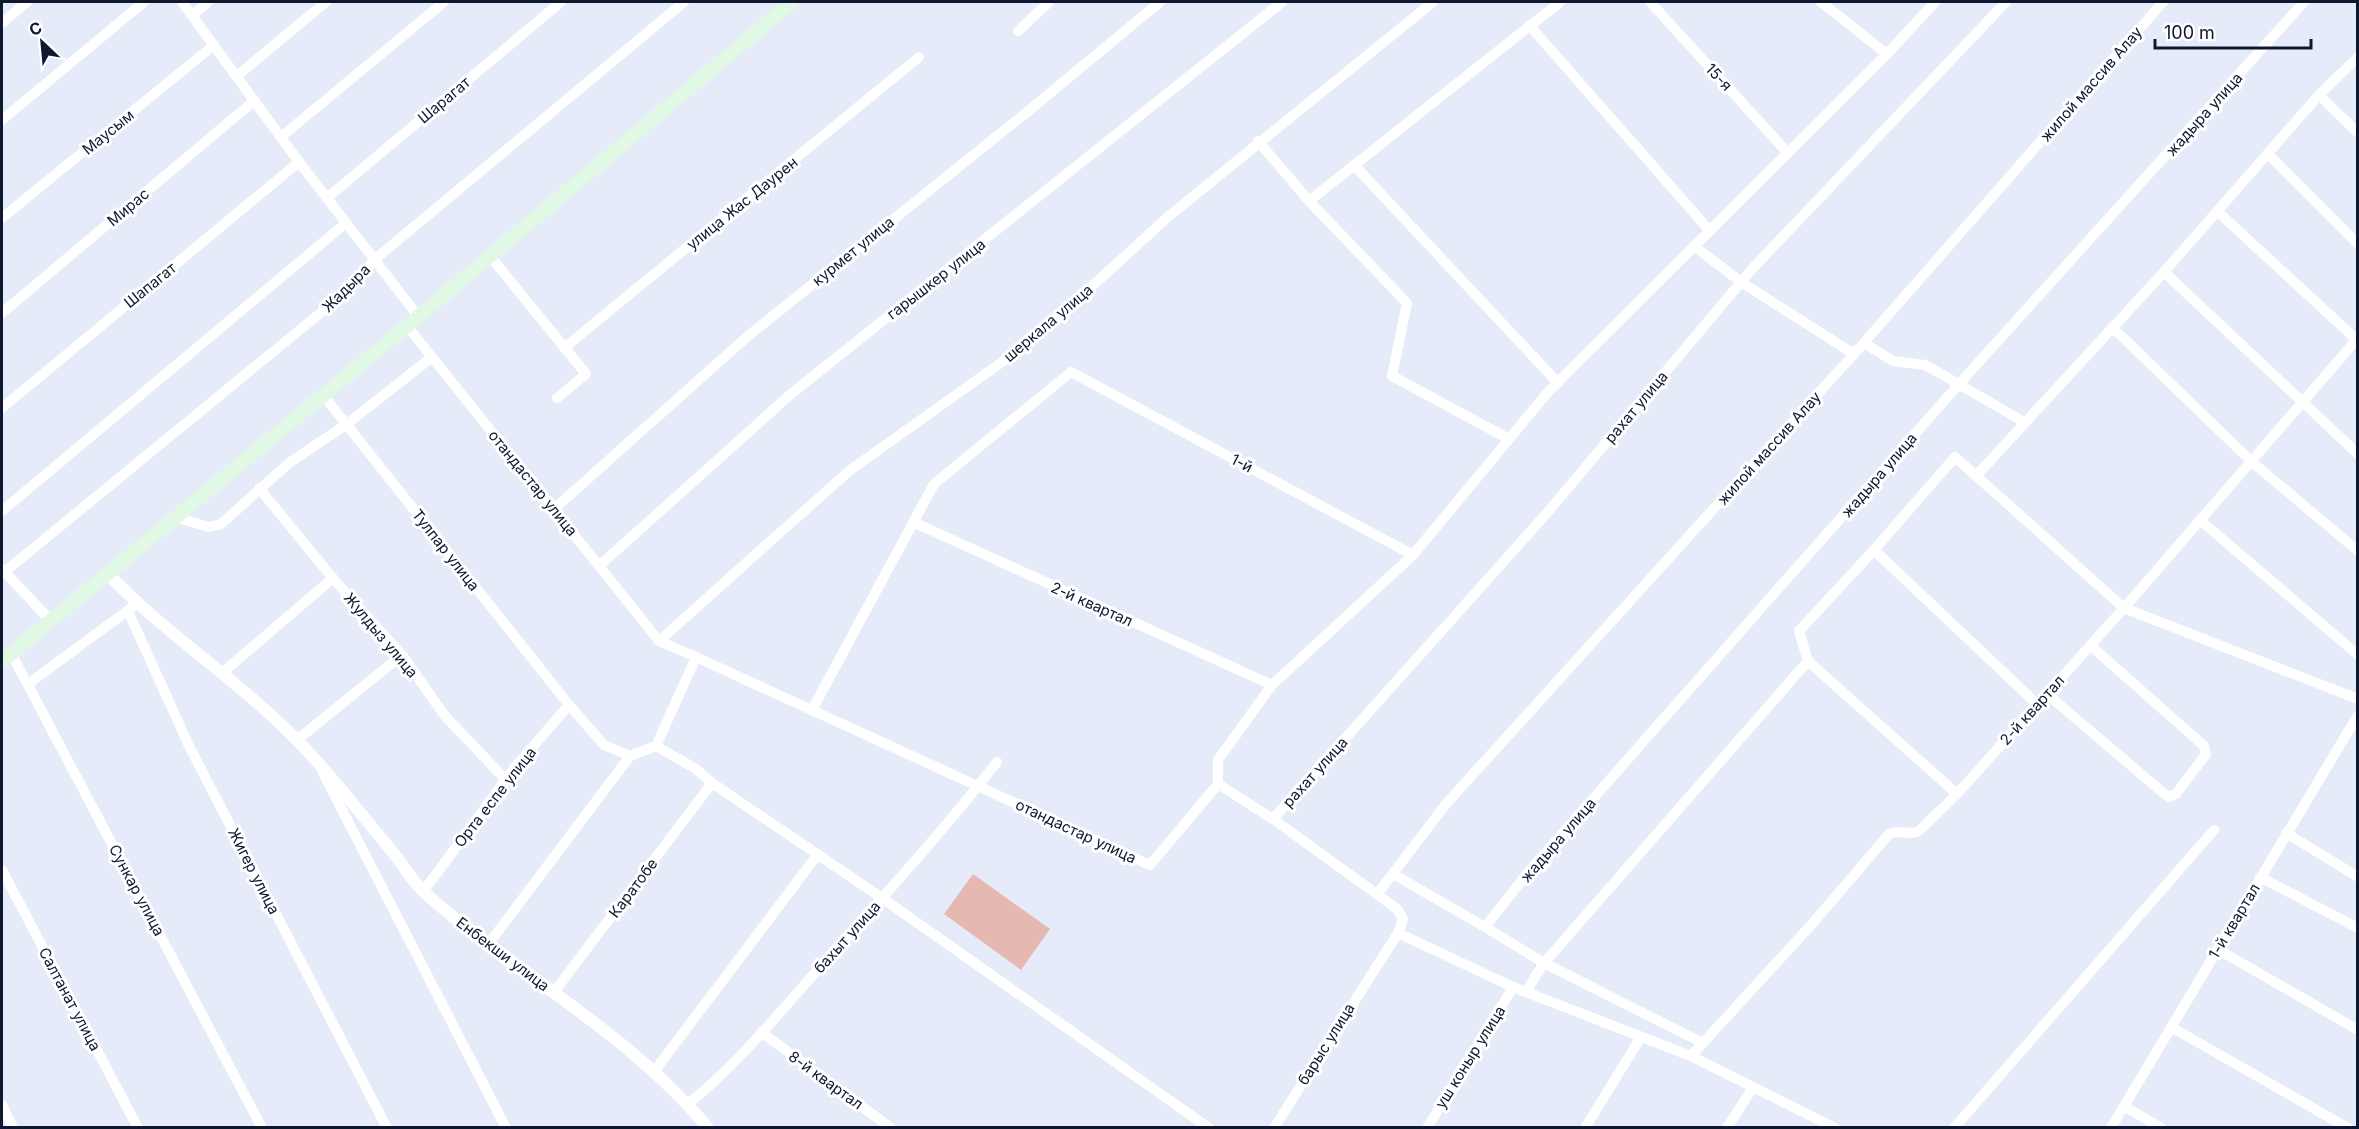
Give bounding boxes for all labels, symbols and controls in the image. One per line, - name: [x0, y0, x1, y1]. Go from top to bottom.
- north arrow: [12, 12, 72, 72]
- scale bar: [2155, 12, 2311, 50]
- text: С: [26, 17, 45, 40]
- street label: жилой массив Алау: [2036, 22, 2146, 145]
- text: 100 m: [2164, 22, 2215, 43]
- street label: 15-я: [1702, 59, 1736, 95]
- street label: жадыра улица: [2162, 68, 2246, 160]
- street label: Шарагат: [414, 73, 474, 127]
- street label: Маусым: [78, 105, 138, 159]
- street label: улица Жас Даурен: [683, 152, 801, 254]
- street label: Мирас: [103, 184, 153, 230]
- street label: курмет улица: [808, 212, 898, 290]
- street label: гарышкер улица: [883, 235, 989, 323]
- street label: Шапагат: [120, 258, 180, 312]
- street label: Жадыра: [318, 260, 374, 316]
- street label: шеркала улица: [999, 280, 1097, 366]
- street label: рахат улица: [1600, 367, 1672, 447]
- street label: жилой массив Алау: [1713, 387, 1825, 509]
- street label: отандастар улица: [484, 426, 582, 540]
- street label: жадыра улица: [1837, 429, 1921, 521]
- street label: 1-й: [1228, 449, 1256, 477]
- street label: Тулпар улица: [408, 505, 484, 595]
- street label: 2-й квартал: [1048, 578, 1136, 630]
- street label: Жулдыз улица: [340, 588, 422, 682]
- street label: 2-й квартал: [1996, 671, 2068, 749]
- street label: рахат улица: [1278, 733, 1352, 811]
- street label: Орта еспе улица: [450, 743, 540, 851]
- street label: жадыра улица: [1516, 794, 1600, 886]
- street label: отандастар улица: [1013, 795, 1139, 867]
- street label: Жигер улица: [224, 825, 284, 917]
- street label: Сункар улица: [105, 841, 169, 939]
- street label: Каратобе: [604, 854, 662, 922]
- street label: 1-й квартал: [2204, 880, 2264, 962]
- street label: бахыт улица: [810, 897, 884, 977]
- street label: Енбекши улица: [453, 913, 553, 995]
- street label: Салтанат улица: [35, 944, 105, 1054]
- street label: барыс улица: [1293, 1000, 1359, 1088]
- street label: уш коныр улица: [1431, 1002, 1509, 1112]
- street label: 8-й квартал: [785, 1047, 867, 1113]

